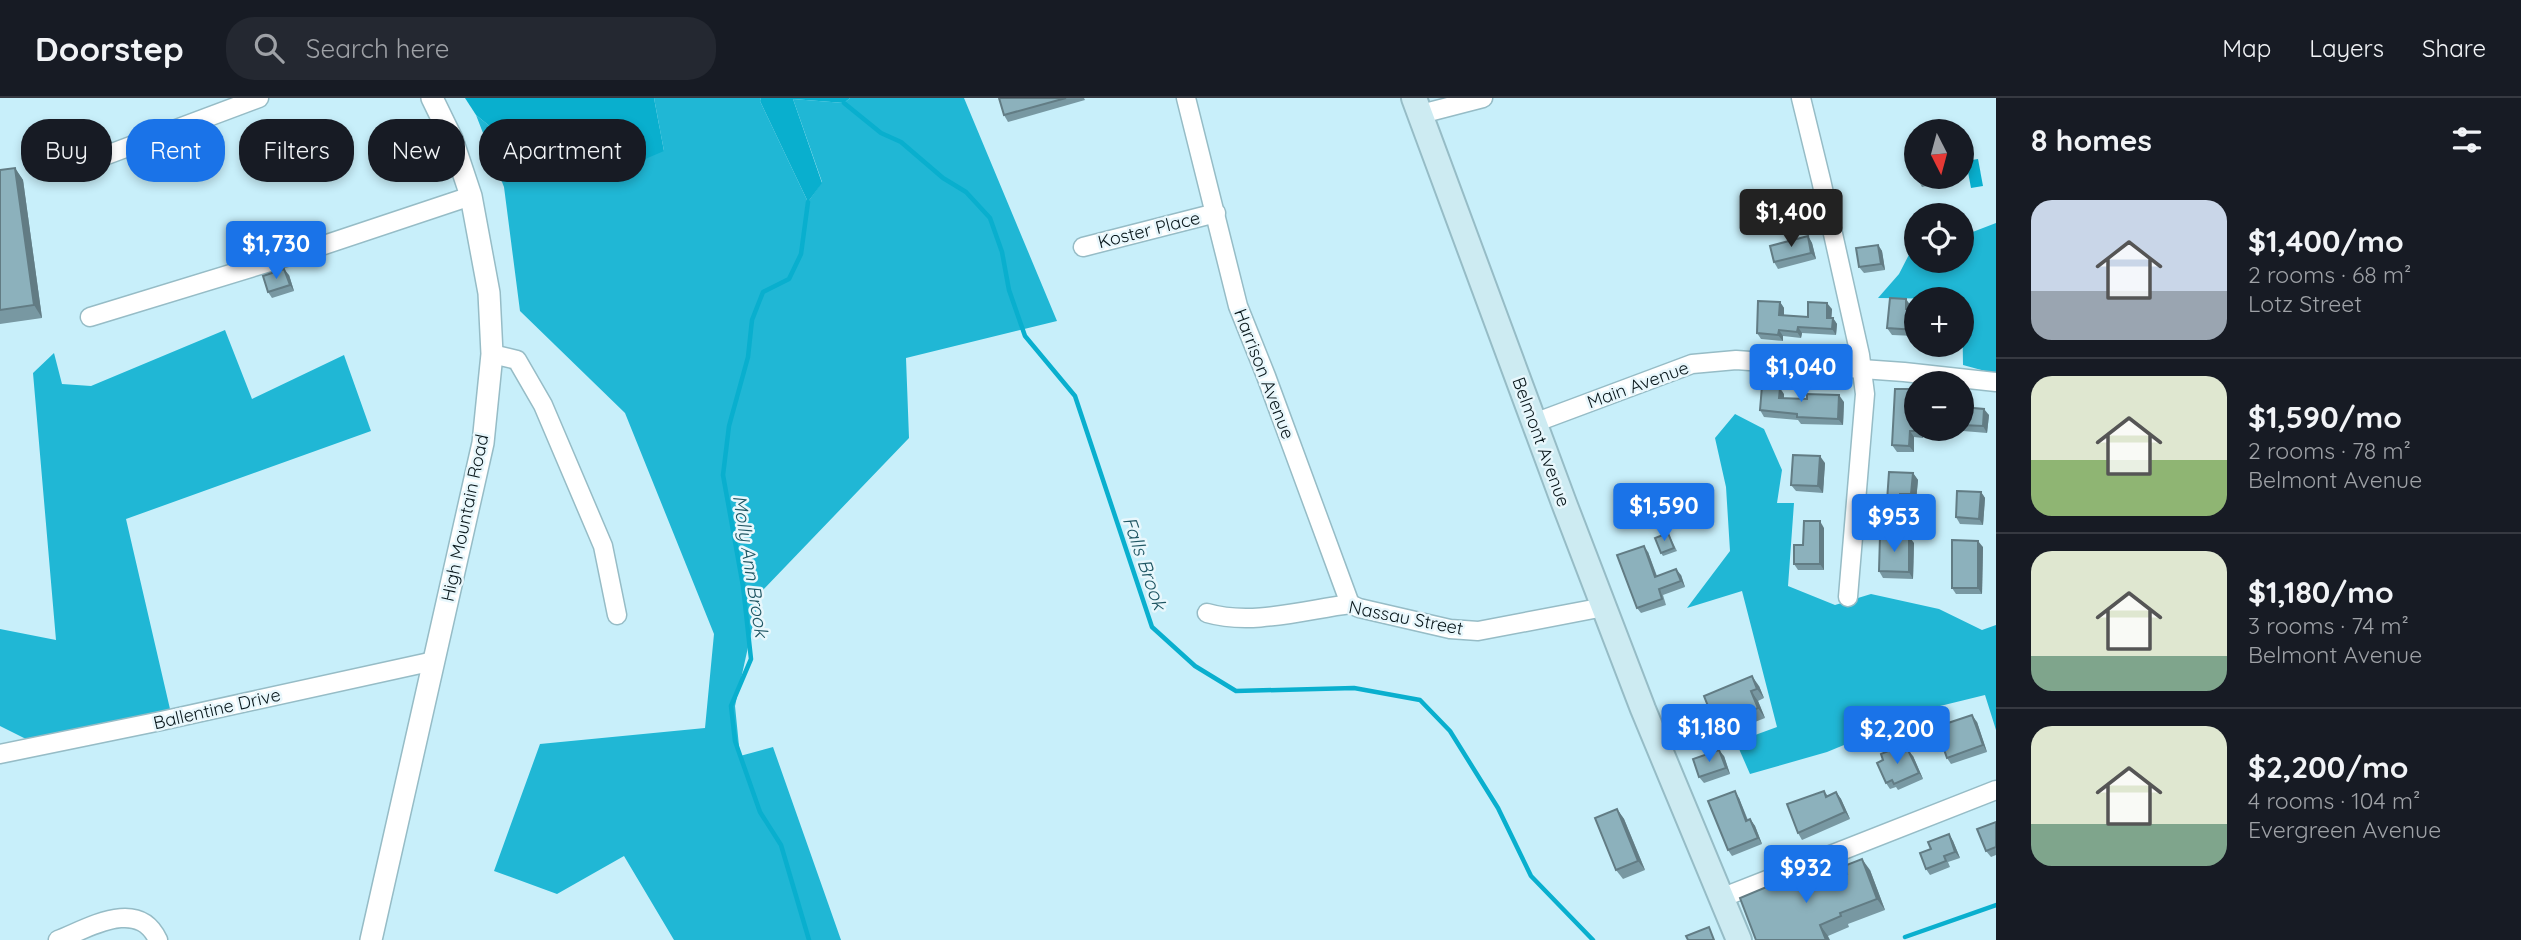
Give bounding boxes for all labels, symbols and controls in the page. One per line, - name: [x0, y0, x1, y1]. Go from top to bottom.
- search box: [226, 17, 716, 80]
- text: Doorstep: [35, 28, 184, 69]
- icon: search: [250, 29, 288, 67]
- text: Search here: [306, 32, 449, 65]
- text: Map: [2222, 33, 2271, 63]
- text: Layers: [2309, 33, 2384, 63]
- text: Share: [2422, 33, 2486, 63]
- chip: Buy: [21, 119, 112, 182]
- chip: Rent: [126, 119, 225, 182]
- chip: Filters: [239, 119, 354, 182]
- chip: New: [368, 119, 465, 182]
- chip: Apartment: [479, 119, 646, 182]
- north arrow: [1904, 119, 1974, 189]
- map controls: [1904, 119, 1974, 441]
- text: 8 homes: [2031, 121, 2152, 159]
- icon: filters: [2448, 121, 2486, 159]
- pin: $1,400: [1734, 190, 1848, 249]
- text: $1,400: [1756, 197, 1826, 226]
- button: locate: [1904, 203, 1974, 273]
- street label: Koster Place: [1095, 206, 1202, 253]
- pin: $1,730: [219, 222, 333, 281]
- text: $1,400/mo: [2248, 222, 2404, 260]
- icon: home: [2087, 228, 2171, 312]
- text: $1,730: [242, 229, 310, 258]
- text: 2 rooms · 68 m²: [2248, 260, 2411, 289]
- button: +: [1904, 287, 1974, 357]
- text: Lotz Street: [2248, 289, 2362, 318]
- street label: Harrison Avenue: [1229, 305, 1300, 442]
- pin: $1,040: [1744, 344, 1858, 404]
- text: $1,040: [1766, 352, 1836, 381]
- street label: Main Avenue: [1584, 356, 1692, 414]
- button: −: [1904, 371, 1974, 441]
- street label: Belmont Avenue: [1507, 374, 1576, 510]
- text: $1,590/mo: [2248, 398, 2402, 436]
- icon: home: [2087, 404, 2171, 488]
- street label: High Mountain Road: [436, 432, 493, 604]
- text: 2 rooms · 78 m²: [2248, 436, 2411, 465]
- text: Belmont Avenue: [2248, 465, 2422, 494]
- pin: $1,590: [1607, 484, 1721, 543]
- text: $1,590: [1629, 491, 1699, 520]
- water label: Molly Ann Brook: [728, 493, 774, 641]
- pin: $953: [1853, 494, 1935, 554]
- text: $953: [1868, 502, 1920, 531]
- water label: Falls Brook: [1118, 513, 1173, 615]
- text: $1,180/mo: [2248, 573, 2394, 611]
- icon: home: [2087, 579, 2171, 663]
- street label: Nassau Street: [1347, 595, 1465, 640]
- text: 3 rooms · 74 m²: [2248, 611, 2409, 640]
- text: Belmont Avenue: [2248, 640, 2422, 669]
- street label: Ballentine Drive: [151, 683, 283, 734]
- pin: $1,180: [1652, 704, 1766, 764]
- pin: $2,200: [1840, 706, 1954, 766]
- text: $1,180: [1677, 712, 1741, 741]
- text: $2,200: [1860, 714, 1934, 743]
- text: $2,200/mo: [2248, 748, 2409, 786]
- icon: home: [2087, 754, 2171, 838]
- text: 4 rooms · 104 m²: [2248, 786, 2420, 815]
- text: Evergreen Avenue: [2248, 815, 2441, 844]
- pin: $932: [1765, 846, 1847, 905]
- text: $932: [1780, 853, 1832, 882]

